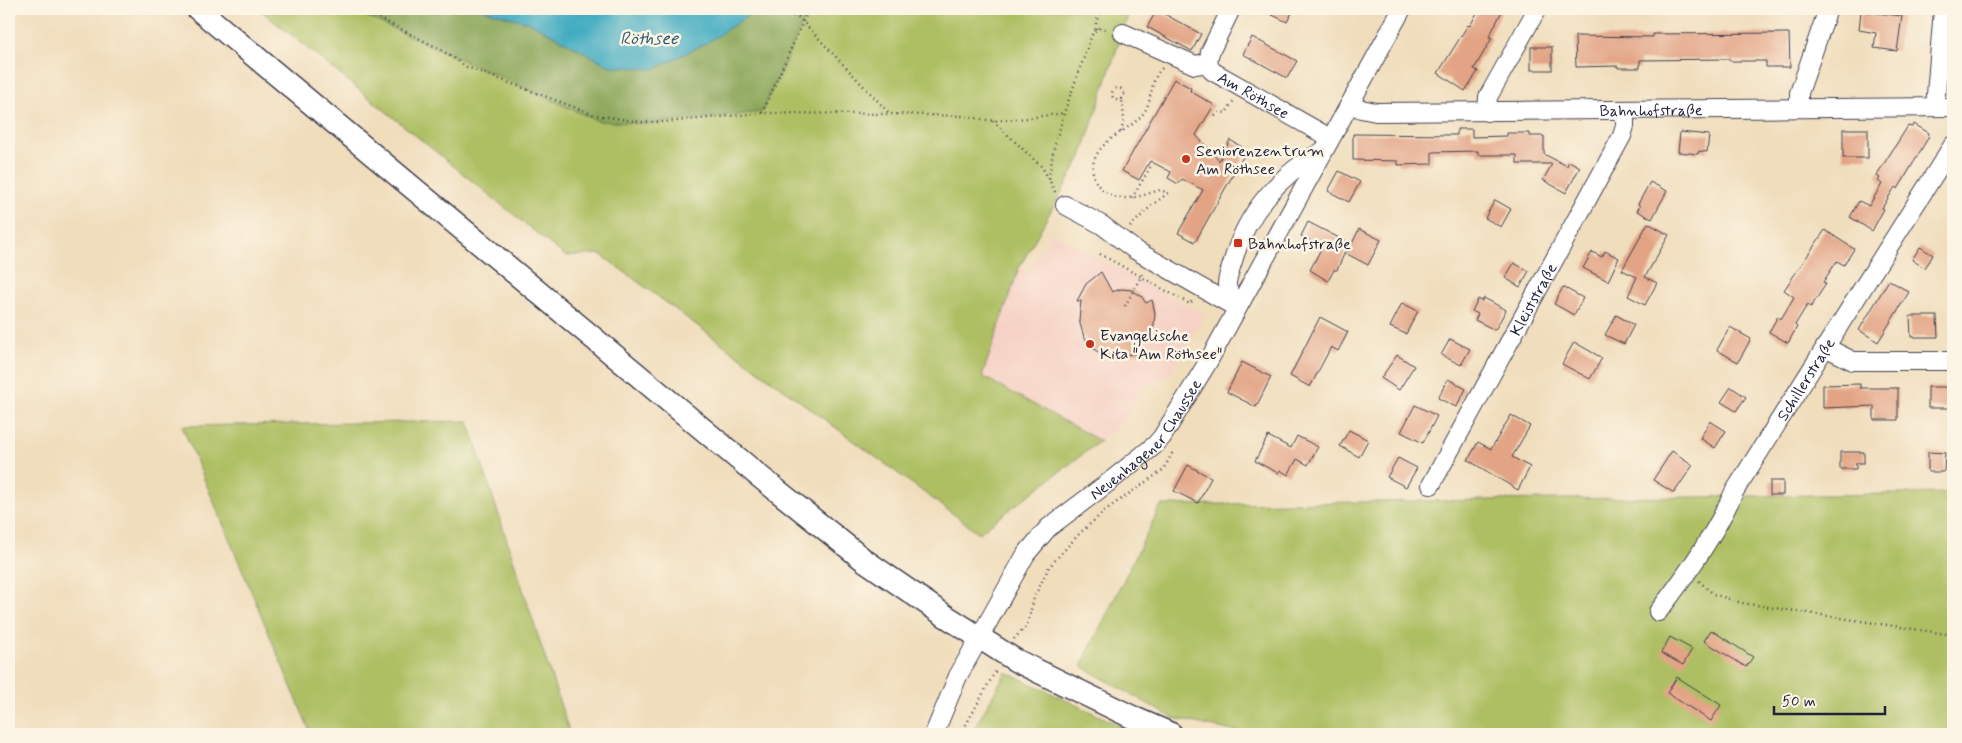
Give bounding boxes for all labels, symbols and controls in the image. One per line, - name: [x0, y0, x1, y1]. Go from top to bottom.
- water label: Röthsee: [620, 27, 679, 51]
- street label: Am Röthsee: [1213, 67, 1293, 125]
- street label: Bahnhofstraße: [1599, 100, 1703, 122]
- place label: Seniorenzentrum Am Röthsee: [1196, 141, 1324, 180]
- marker: Seniorenzentrum Am Röthsee: [1180, 153, 1192, 165]
- place label: Bahnhofstraße: [1248, 234, 1351, 255]
- marker: Bahnhofstraße: [1232, 237, 1244, 249]
- street label: Kleiststraße: [1506, 259, 1563, 340]
- place label: Evangelische Kita "Am Röthsee": [1100, 326, 1222, 365]
- street label: Schillerstraße: [1773, 334, 1841, 425]
- marker: Evangelische Kita "Am Röthsee": [1084, 338, 1096, 350]
- street label: Neuenhagener Chaussee: [1086, 375, 1207, 505]
- scale bar: [1774, 683, 1886, 715]
- text: 50 m: [1782, 692, 1816, 712]

